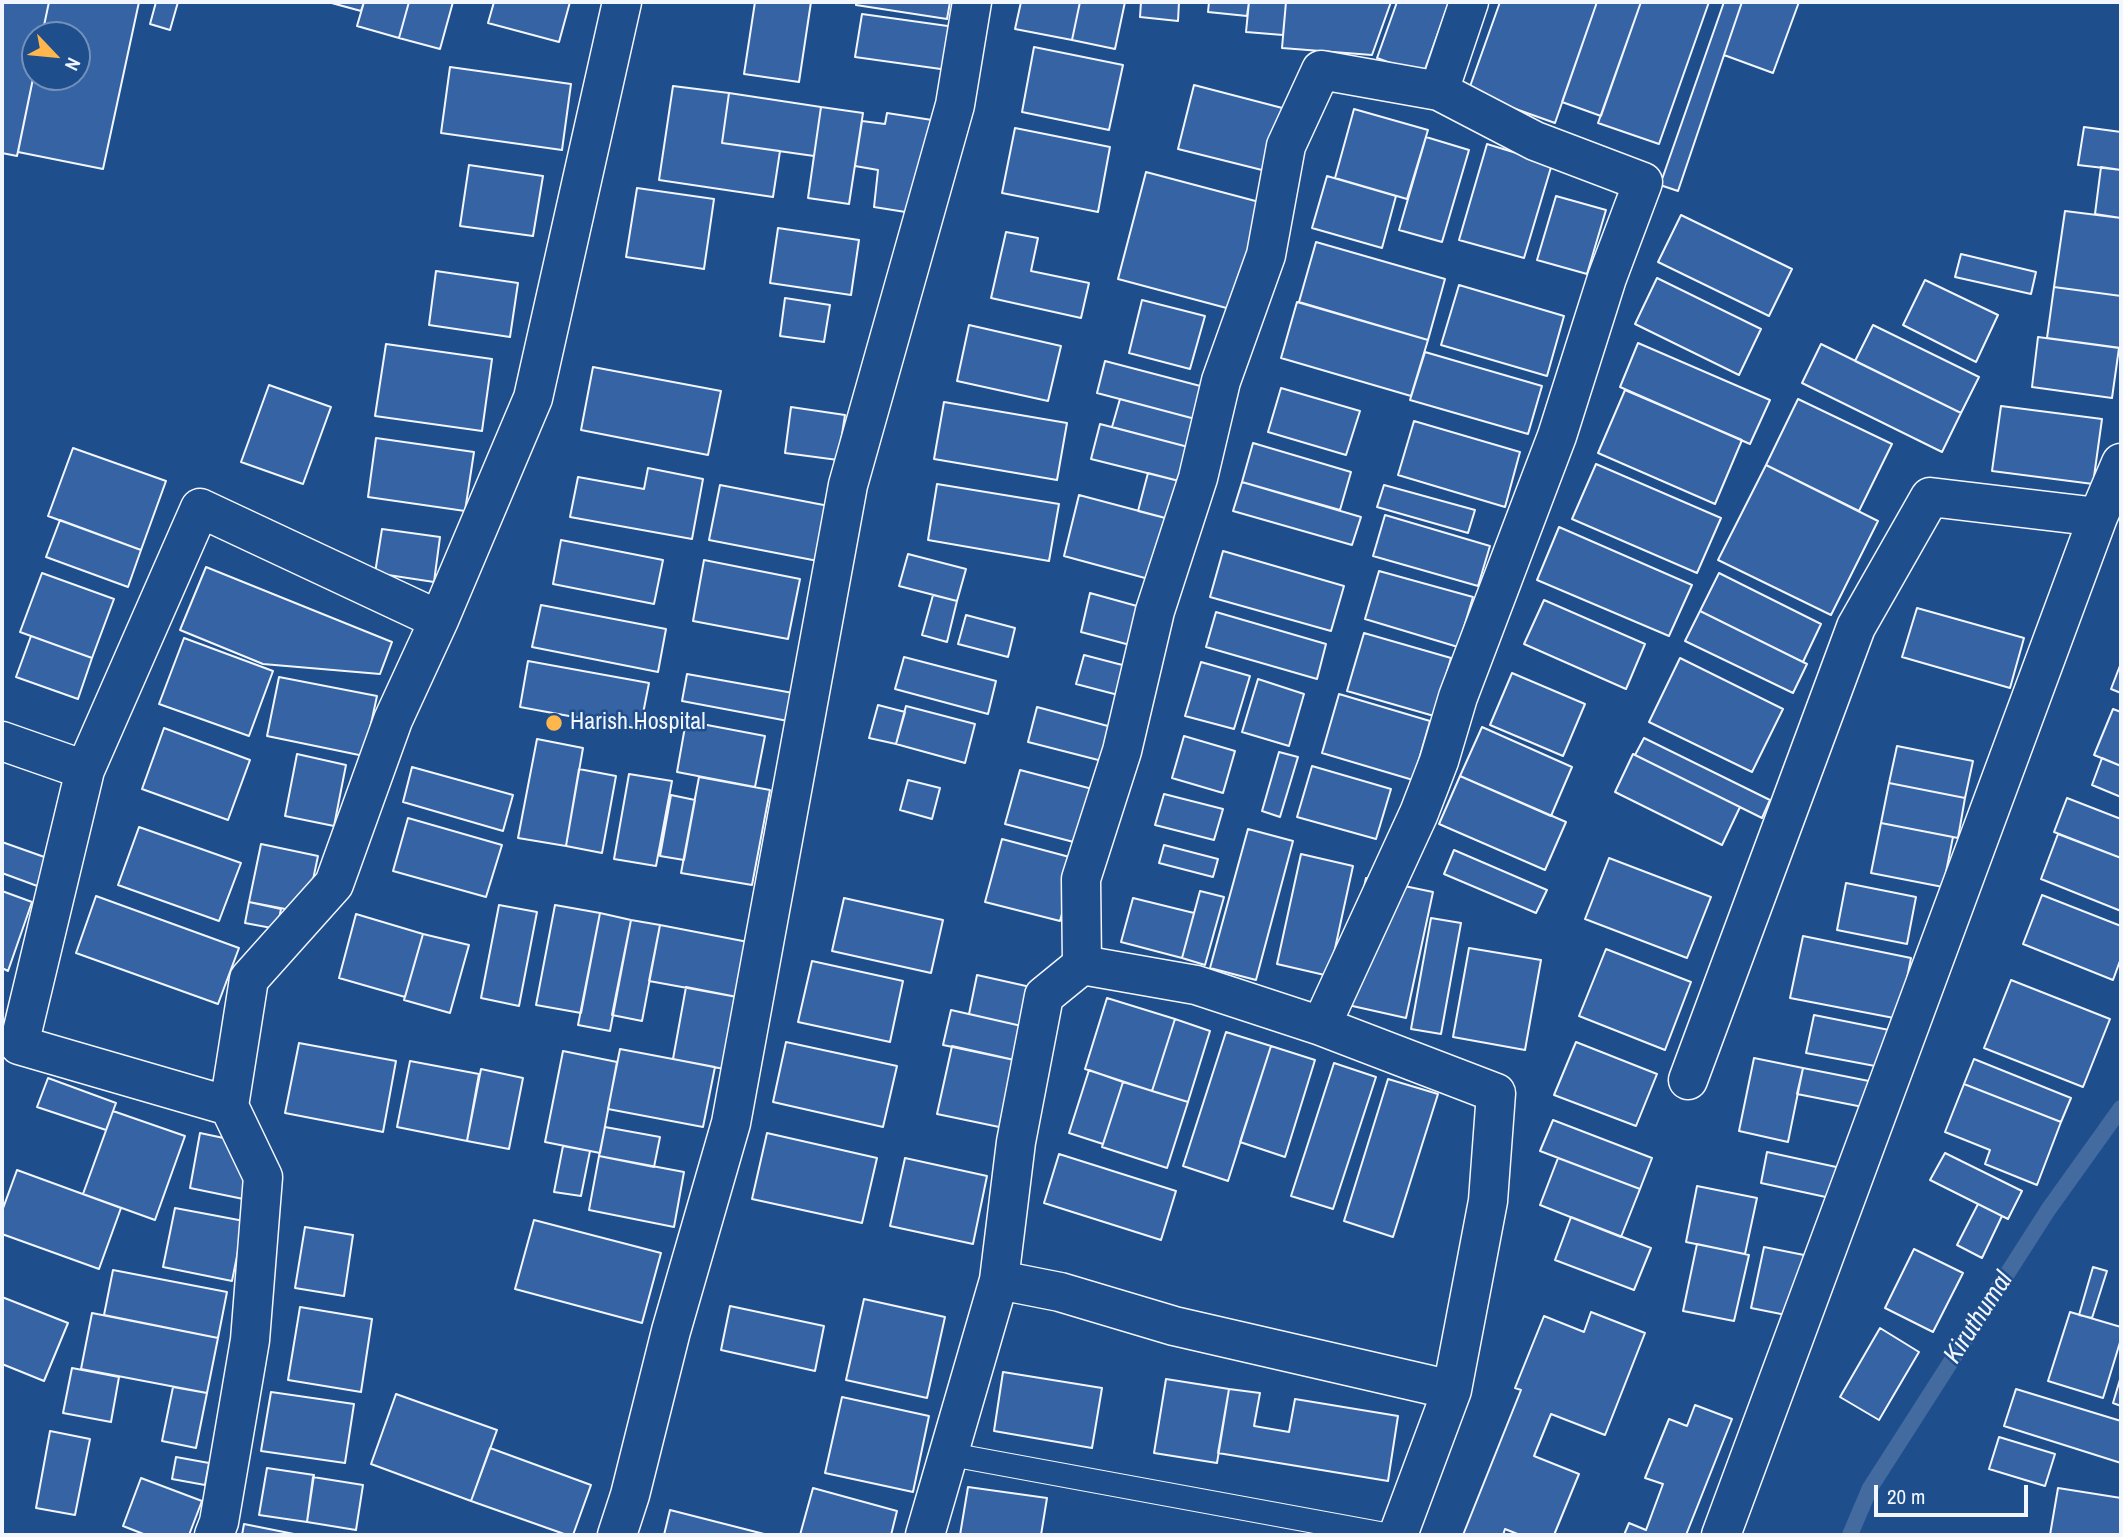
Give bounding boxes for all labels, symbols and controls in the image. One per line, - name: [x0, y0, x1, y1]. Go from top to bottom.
- north arrow: [21, 21, 91, 91]
- text: N: [59, 54, 87, 75]
- place label: Harish Hospital: [570, 709, 706, 737]
- marker: Harish Hospital: [544, 713, 564, 733]
- water label: Kiruthumal: [1938, 1266, 2020, 1370]
- scale bar: [1878, 1470, 2032, 1514]
- text: 20 m: [1887, 1482, 1925, 1511]

